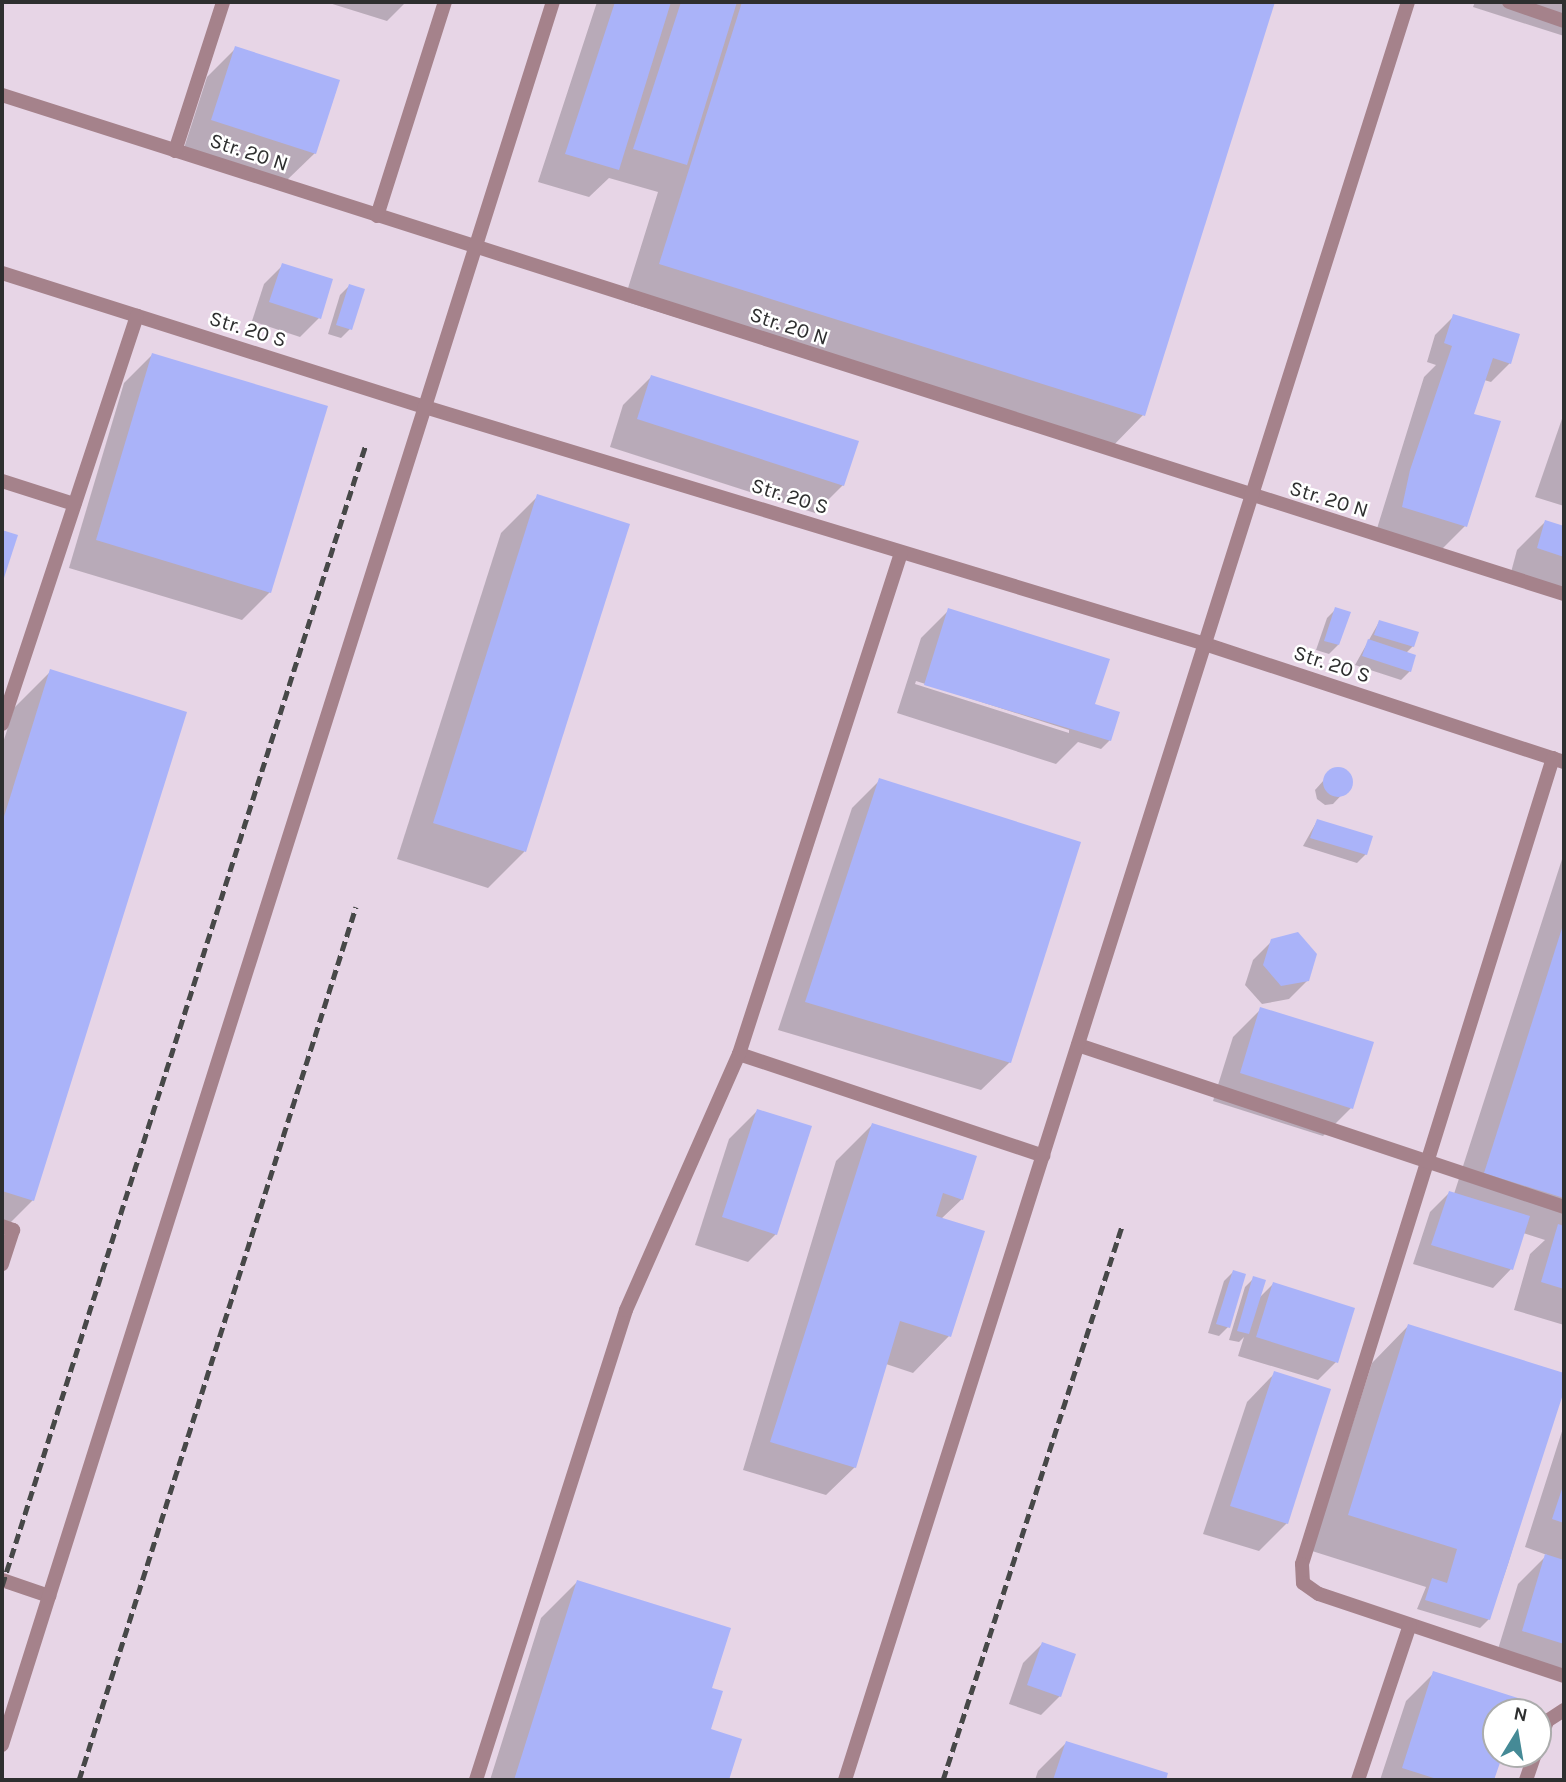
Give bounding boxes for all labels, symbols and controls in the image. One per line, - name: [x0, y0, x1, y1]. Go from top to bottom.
- street label: Str. 20 N: [207, 128, 291, 176]
- street label: Str. 20 N: [747, 302, 831, 350]
- street label: Str. 20 S: [206, 305, 290, 353]
- street label: Str. 20 S: [748, 472, 832, 520]
- street label: Str. 20 N: [1287, 475, 1371, 523]
- street label: Str. 20 S: [1290, 640, 1374, 688]
- north arrow: [1482, 1698, 1552, 1768]
- text: N: [1512, 1702, 1529, 1726]

